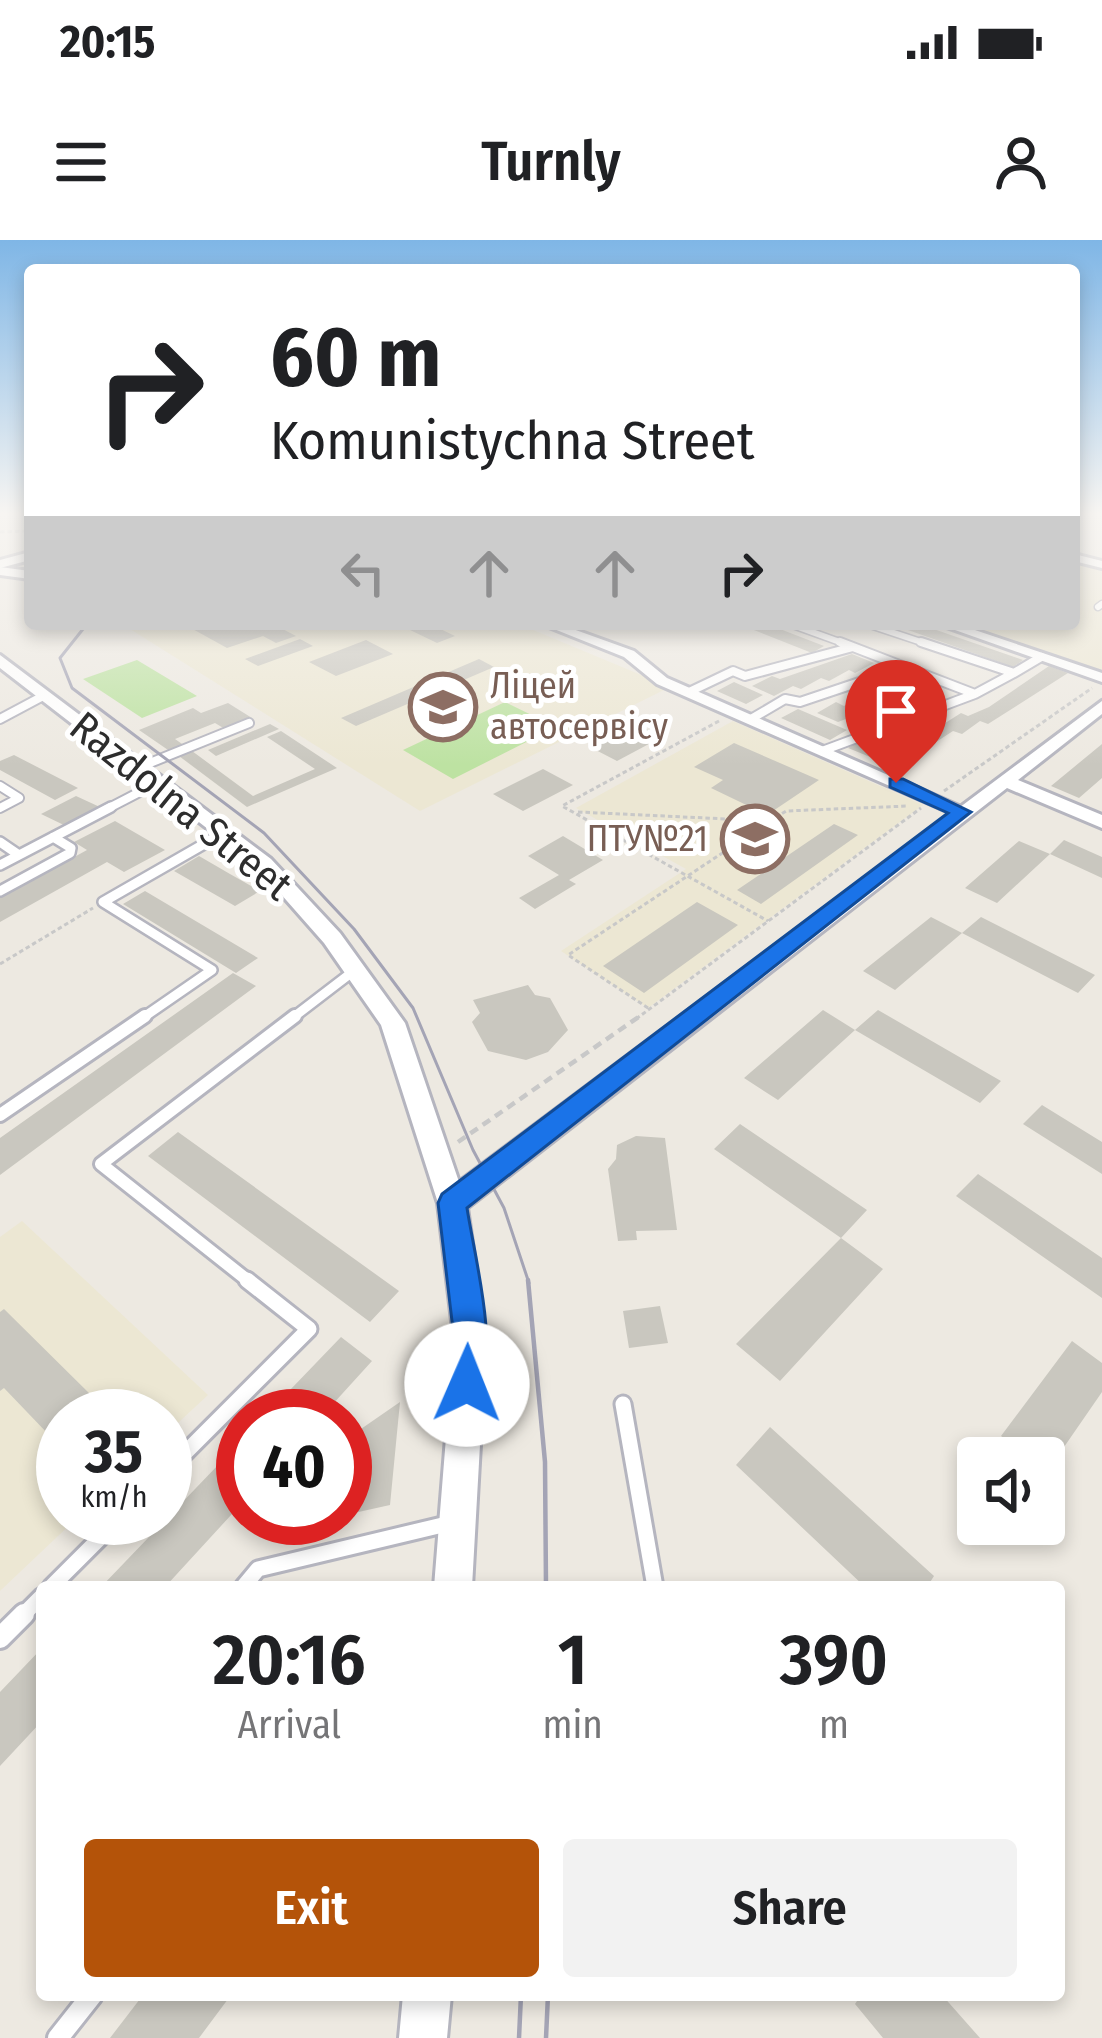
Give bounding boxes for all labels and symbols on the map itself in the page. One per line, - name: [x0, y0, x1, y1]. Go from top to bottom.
- pin: [845, 660, 947, 783]
- place label: Ліцей автосервісу: [490, 664, 668, 749]
- school or university icon: Ліцей автосервісу: [408, 672, 478, 742]
- street label: Razdolna Street: [60, 701, 302, 911]
- school or university icon: ПТУ№21: [720, 804, 790, 874]
- place label: ПТУ№21: [587, 817, 708, 861]
- position arrow: [404, 1321, 530, 1447]
- speed limit sign: 40: [216, 1389, 372, 1545]

